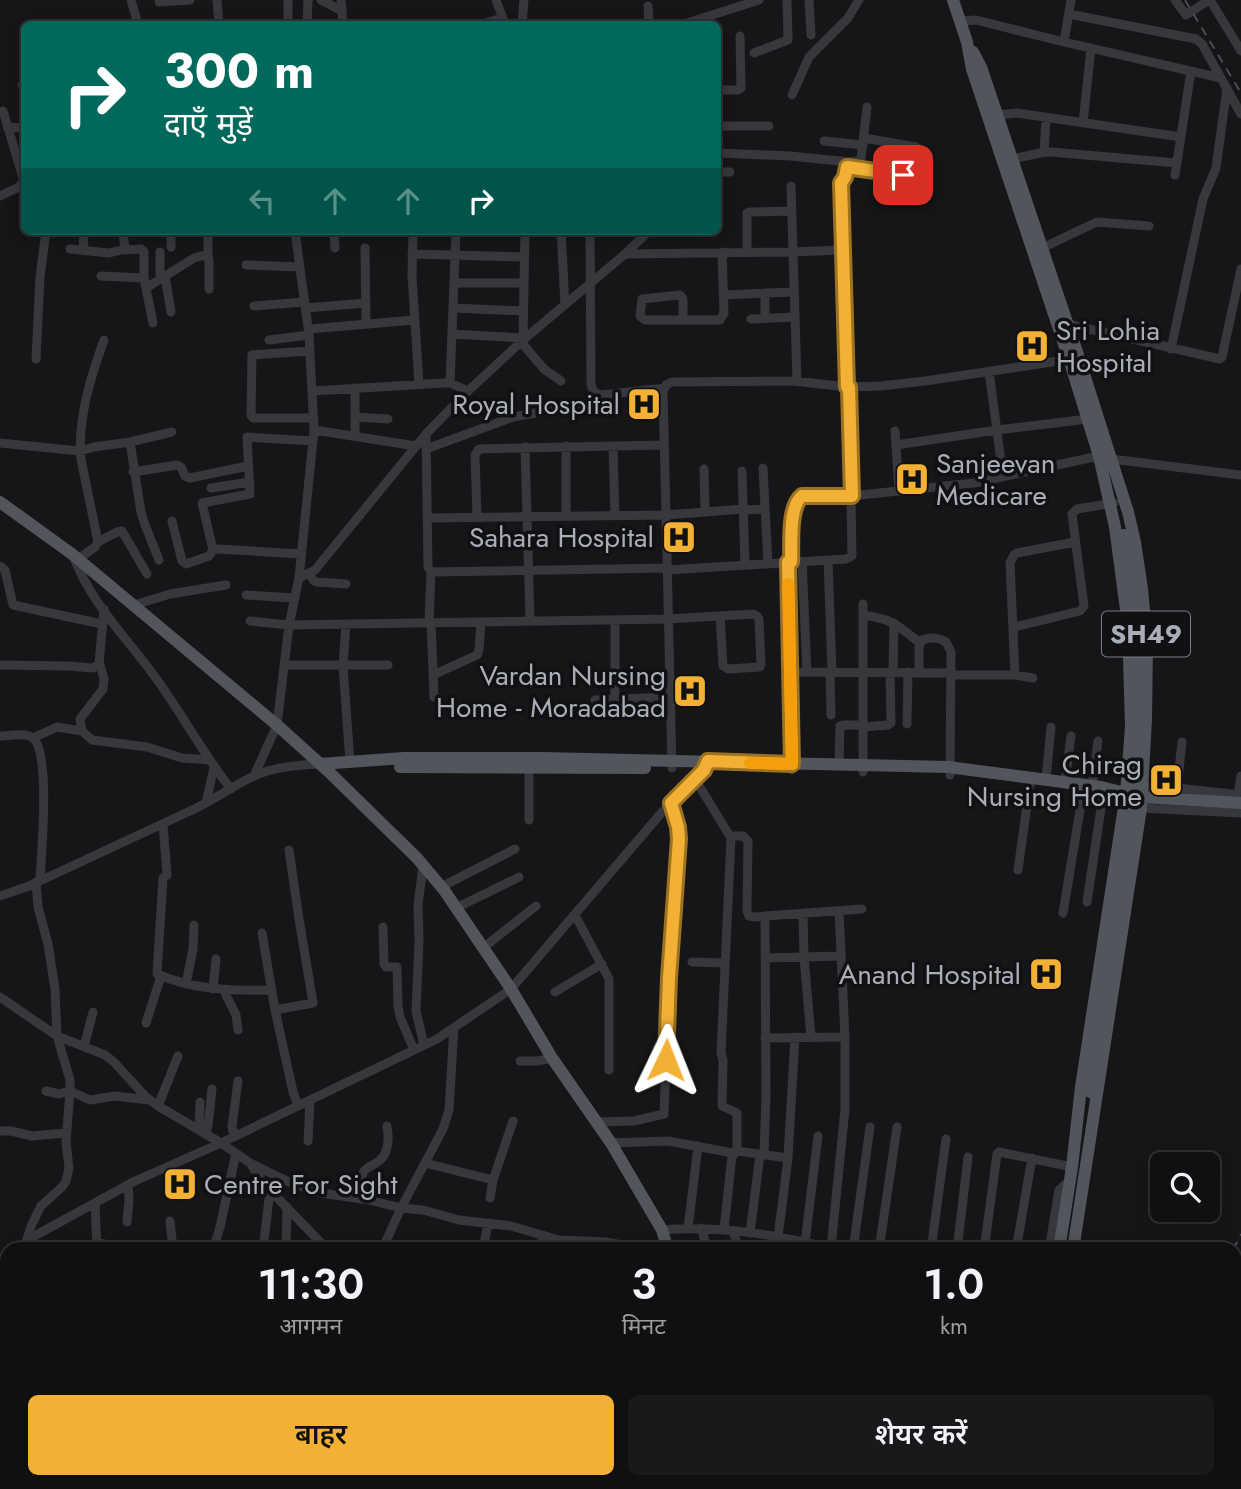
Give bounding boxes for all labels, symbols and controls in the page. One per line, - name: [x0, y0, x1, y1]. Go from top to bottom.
- text: 300 m: [164, 36, 314, 106]
- icon: right: [49, 49, 140, 140]
- text: दाएँ मुड़ें: [164, 101, 253, 147]
- pin: [873, 145, 933, 205]
- icon: arrive: [884, 156, 922, 194]
- icon: left: [243, 182, 281, 220]
- icon: ahead: [316, 182, 354, 220]
- icon: ahead: [389, 182, 427, 220]
- icon: right: [462, 182, 500, 220]
- place label: Sri Lohia Hospital: [1056, 310, 1160, 383]
- hospital icon: Sri Lohia Hospital: [1013, 327, 1051, 365]
- place label: Royal Hospital: [452, 384, 620, 425]
- hospital icon: Royal Hospital: [625, 385, 663, 423]
- place label: Sanjeevan Medicare: [936, 443, 1055, 516]
- hospital icon: Sanjeevan Medicare: [893, 460, 931, 498]
- place label: Sahara Hospital: [469, 517, 654, 558]
- hospital icon: Sahara Hospital: [660, 518, 698, 556]
- road number: SH49: [1102, 612, 1190, 656]
- place label: Vardan Nursing Home - Moradabad: [436, 655, 666, 728]
- hospital icon: Vardan Nursing Home - Moradabad: [671, 672, 709, 710]
- place label: Chirag Nursing Home: [967, 744, 1142, 817]
- hospital icon: Chirag Nursing Home: [1147, 761, 1185, 799]
- place label: Anand Hospital: [839, 954, 1021, 995]
- hospital icon: Anand Hospital: [1027, 955, 1065, 993]
- position arrow: [629, 1023, 703, 1097]
- map controls: [1150, 1152, 1220, 1222]
- button: search: [1150, 1152, 1220, 1222]
- place label: Centre For Sight: [204, 1164, 398, 1205]
- hospital icon: Centre For Sight: [161, 1165, 199, 1203]
- text: 11:30: [258, 1254, 364, 1315]
- text: 3: [631, 1254, 656, 1315]
- text: 1.0: [924, 1254, 984, 1315]
- text: आगमन: [279, 1309, 342, 1343]
- text: मिनट: [622, 1309, 666, 1343]
- text: km: [940, 1309, 968, 1343]
- button: बाहर: [28, 1395, 614, 1475]
- button: शेयर करें: [628, 1395, 1214, 1475]

